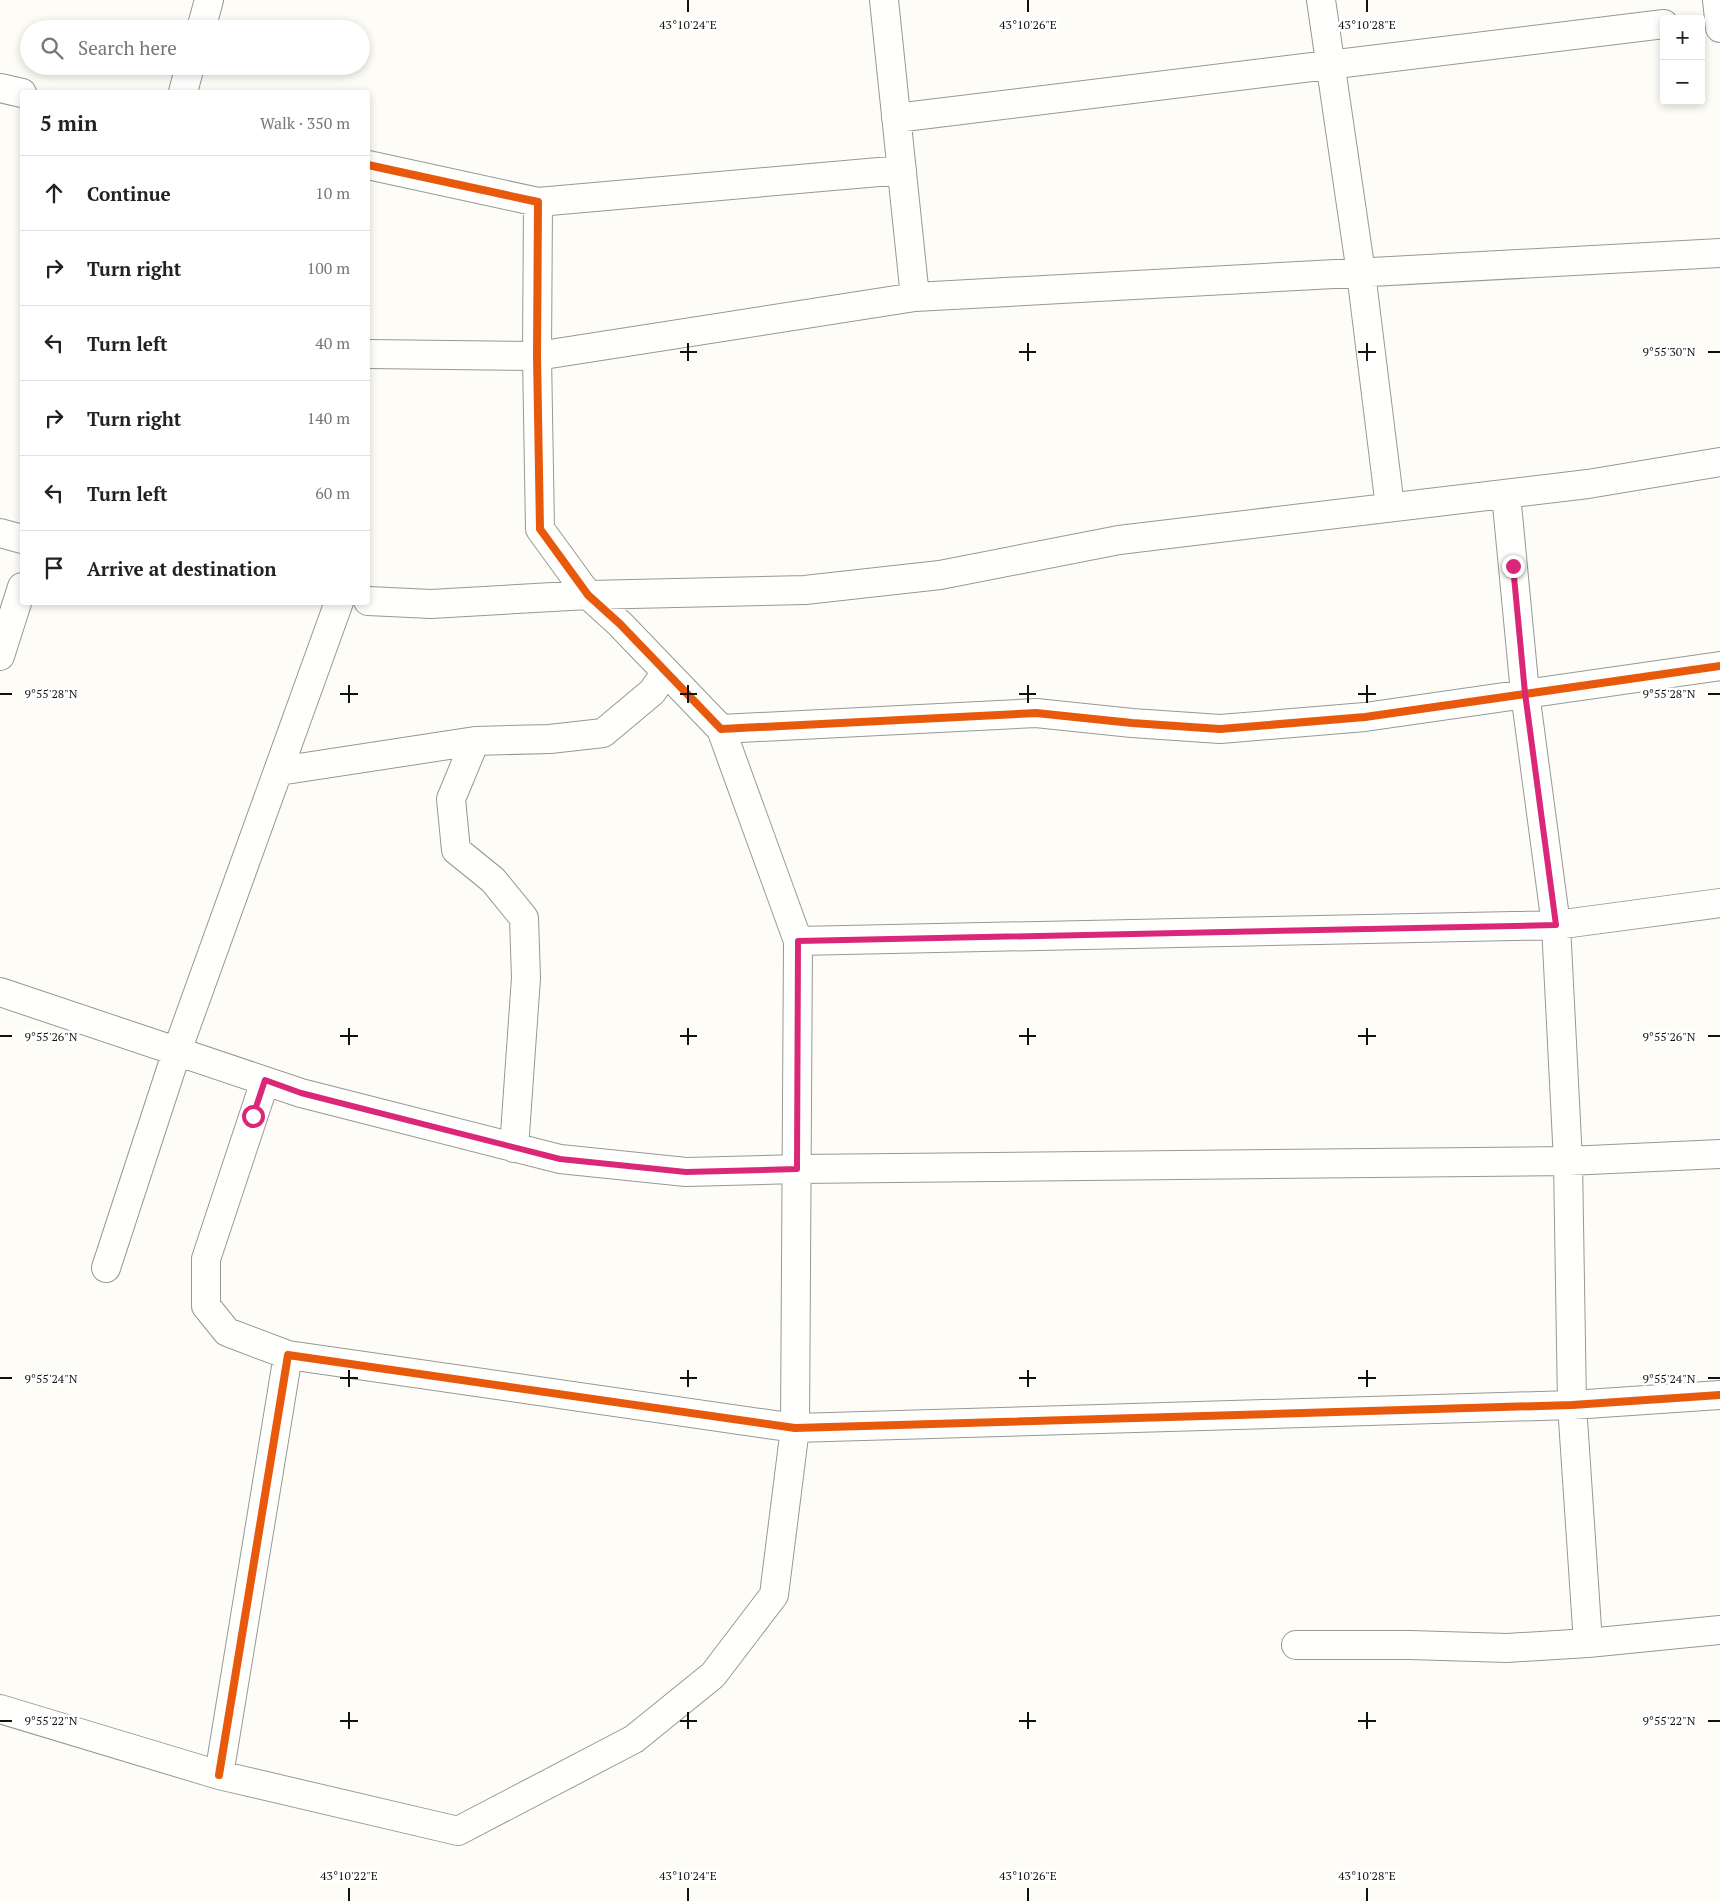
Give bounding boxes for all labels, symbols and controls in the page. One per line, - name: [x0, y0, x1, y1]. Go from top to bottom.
- map controls: [1660, 15, 1705, 105]
- button: +: [1660, 15, 1705, 60]
- text: 43°10'24"E: [659, 17, 717, 32]
- text: 43°10'26"E: [999, 17, 1057, 32]
- text: 43°10'28"E: [1338, 17, 1396, 32]
- search box: [20, 20, 370, 75]
- icon: search: [38, 34, 66, 62]
- text: Search here: [78, 35, 177, 60]
- button: −: [1660, 60, 1705, 105]
- text: 5 min: [40, 109, 97, 137]
- text: Walk · 350 m: [260, 112, 350, 134]
- icon: ahead: [40, 179, 68, 207]
- text: Continue: [87, 181, 171, 206]
- text: 10 m: [315, 182, 350, 204]
- icon: right: [40, 254, 68, 282]
- text: Turn right: [87, 256, 181, 281]
- text: 100 m: [307, 257, 350, 279]
- icon: left: [40, 329, 68, 357]
- text: Turn left: [87, 331, 168, 356]
- text: 40 m: [315, 332, 350, 354]
- text: 9°55'30"N: [1642, 344, 1696, 359]
- icon: right: [40, 404, 68, 432]
- text: Turn right: [87, 406, 181, 431]
- text: 140 m: [307, 407, 350, 429]
- icon: left: [40, 479, 68, 507]
- text: Turn left: [87, 481, 168, 506]
- text: 60 m: [315, 482, 350, 504]
- icon: arrive: [40, 554, 68, 582]
- route end: [1502, 555, 1525, 578]
- text: Arrive at destination: [87, 556, 276, 581]
- text: 9°55'28"N: [24, 686, 78, 701]
- text: 9°55'28"N: [1642, 686, 1696, 701]
- text: 9°55'26"N: [24, 1029, 78, 1044]
- text: 9°55'26"N: [1642, 1029, 1696, 1044]
- route start: [242, 1105, 265, 1128]
- text: 9°55'24"N: [24, 1371, 78, 1386]
- text: 9°55'24"N: [1642, 1371, 1696, 1386]
- text: 9°55'22"N: [24, 1713, 78, 1728]
- text: 9°55'22"N: [1642, 1713, 1696, 1728]
- text: 43°10'22"E: [320, 1868, 378, 1883]
- text: 43°10'24"E: [659, 1868, 717, 1883]
- text: 43°10'26"E: [999, 1868, 1057, 1883]
- text: 43°10'28"E: [1338, 1868, 1396, 1883]

